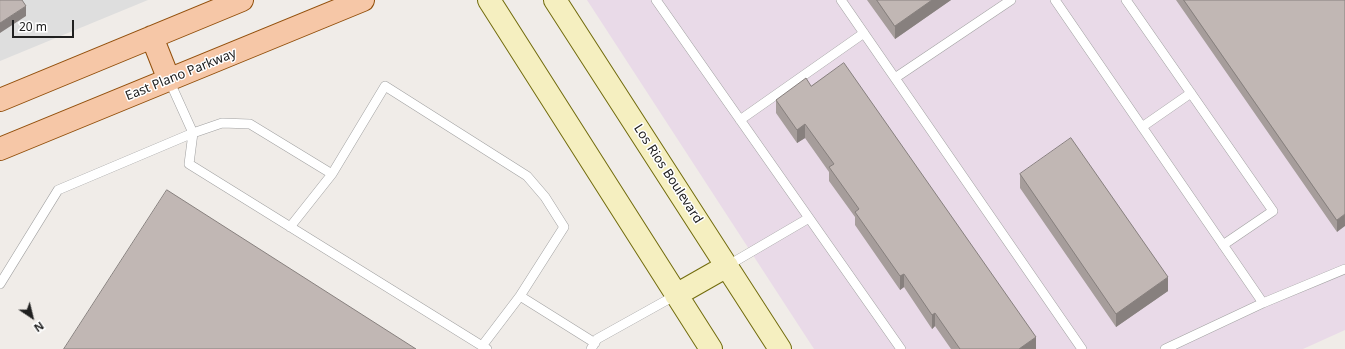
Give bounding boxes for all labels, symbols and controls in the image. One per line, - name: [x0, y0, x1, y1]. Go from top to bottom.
- scale bar: [14, 12, 76, 38]
- text: 20 m: [19, 18, 47, 35]
- street label: East Plano Parkway: [123, 46, 239, 104]
- street label: Los Rios Boulevard: [630, 122, 706, 226]
- north arrow: [12, 297, 52, 337]
- text: N: [31, 319, 47, 336]

